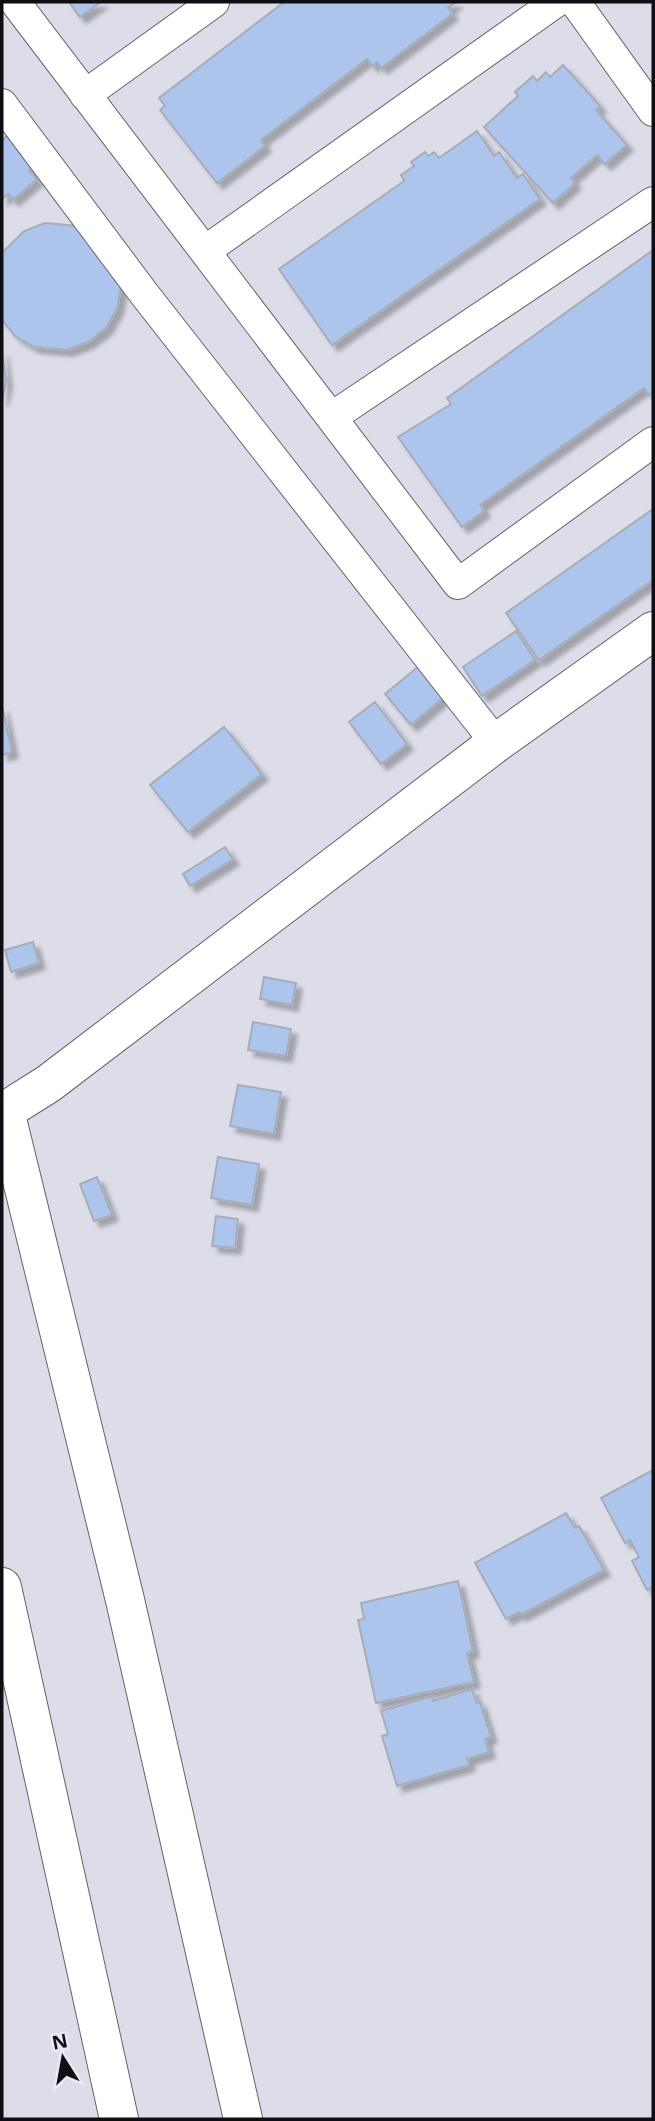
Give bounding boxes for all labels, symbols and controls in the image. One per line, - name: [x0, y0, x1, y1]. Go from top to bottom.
- north arrow: [28, 2023, 98, 2093]
- text: N: [50, 2027, 70, 2056]

